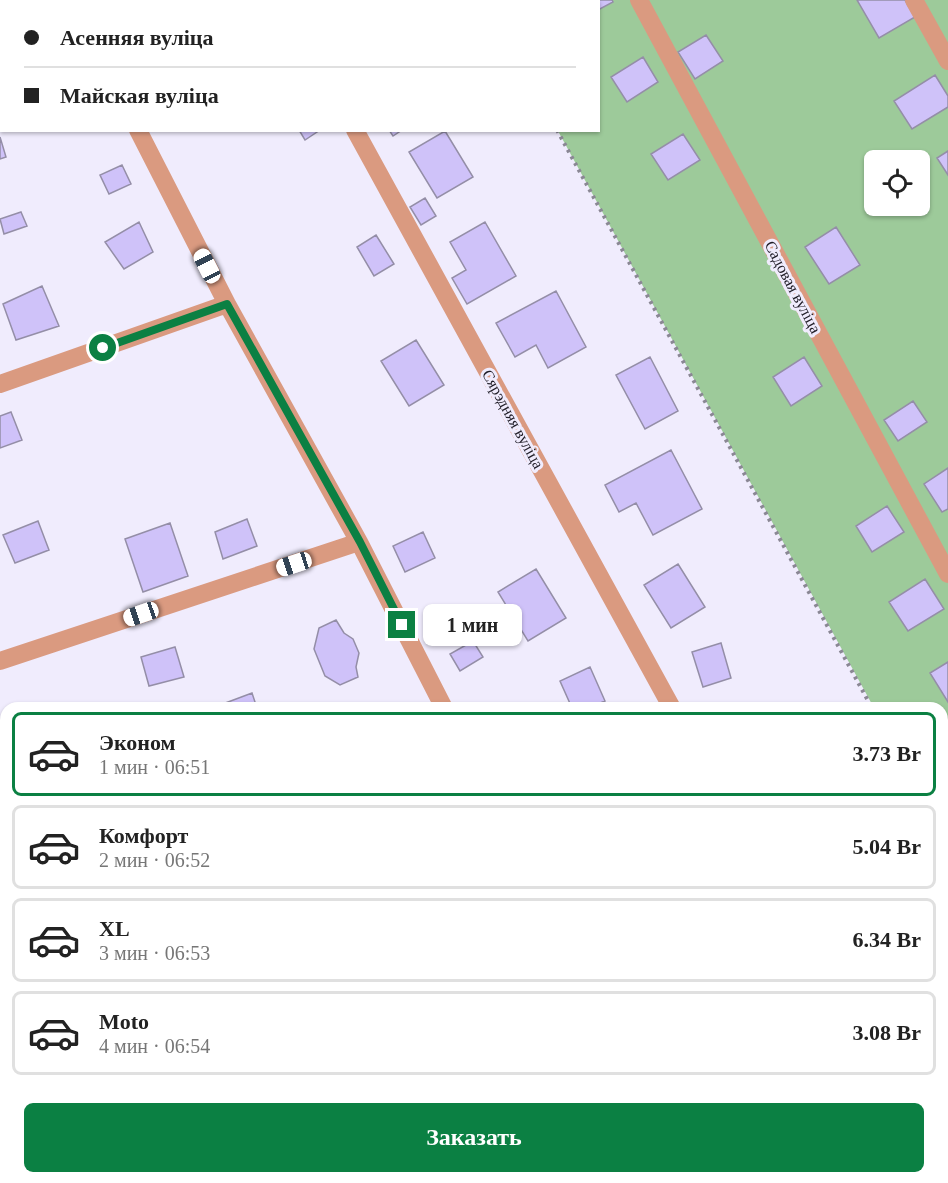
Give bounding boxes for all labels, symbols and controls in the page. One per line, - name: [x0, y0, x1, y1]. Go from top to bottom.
- text: Асенняя вуліца: [60, 25, 214, 50]
- text: Майская вуліца: [60, 83, 219, 108]
- map controls: [864, 150, 930, 216]
- button: locate: [864, 150, 930, 216]
- street label: Садовая вуліца: [761, 238, 824, 337]
- car: [191, 246, 223, 286]
- route start: [89, 334, 116, 361]
- street label: Сярэдняя вуліца: [478, 367, 547, 472]
- car: [274, 550, 314, 578]
- car: [121, 600, 161, 628]
- callout: 1 мин: [423, 604, 522, 646]
- route end: [388, 611, 415, 638]
- text: 1 мин: [447, 614, 498, 636]
- icon: car: [27, 727, 81, 781]
- text: Эконом: [99, 730, 176, 755]
- text: 3.73 Br: [853, 741, 921, 766]
- text: 1 мин · 06:51: [99, 756, 210, 778]
- icon: car: [27, 820, 81, 874]
- text: Комфорт: [99, 823, 188, 848]
- text: 5.04 Br: [853, 834, 921, 859]
- text: 2 мин · 06:52: [99, 849, 210, 871]
- icon: car: [27, 913, 81, 967]
- text: XL: [99, 916, 130, 941]
- text: 6.34 Br: [853, 927, 921, 952]
- text: 3 мин · 06:53: [99, 942, 210, 964]
- icon: car: [27, 1006, 81, 1060]
- text: Moto: [99, 1009, 149, 1034]
- text: 3.08 Br: [853, 1020, 921, 1045]
- text: 4 мин · 06:54: [99, 1035, 210, 1057]
- button: Заказать: [24, 1103, 924, 1172]

